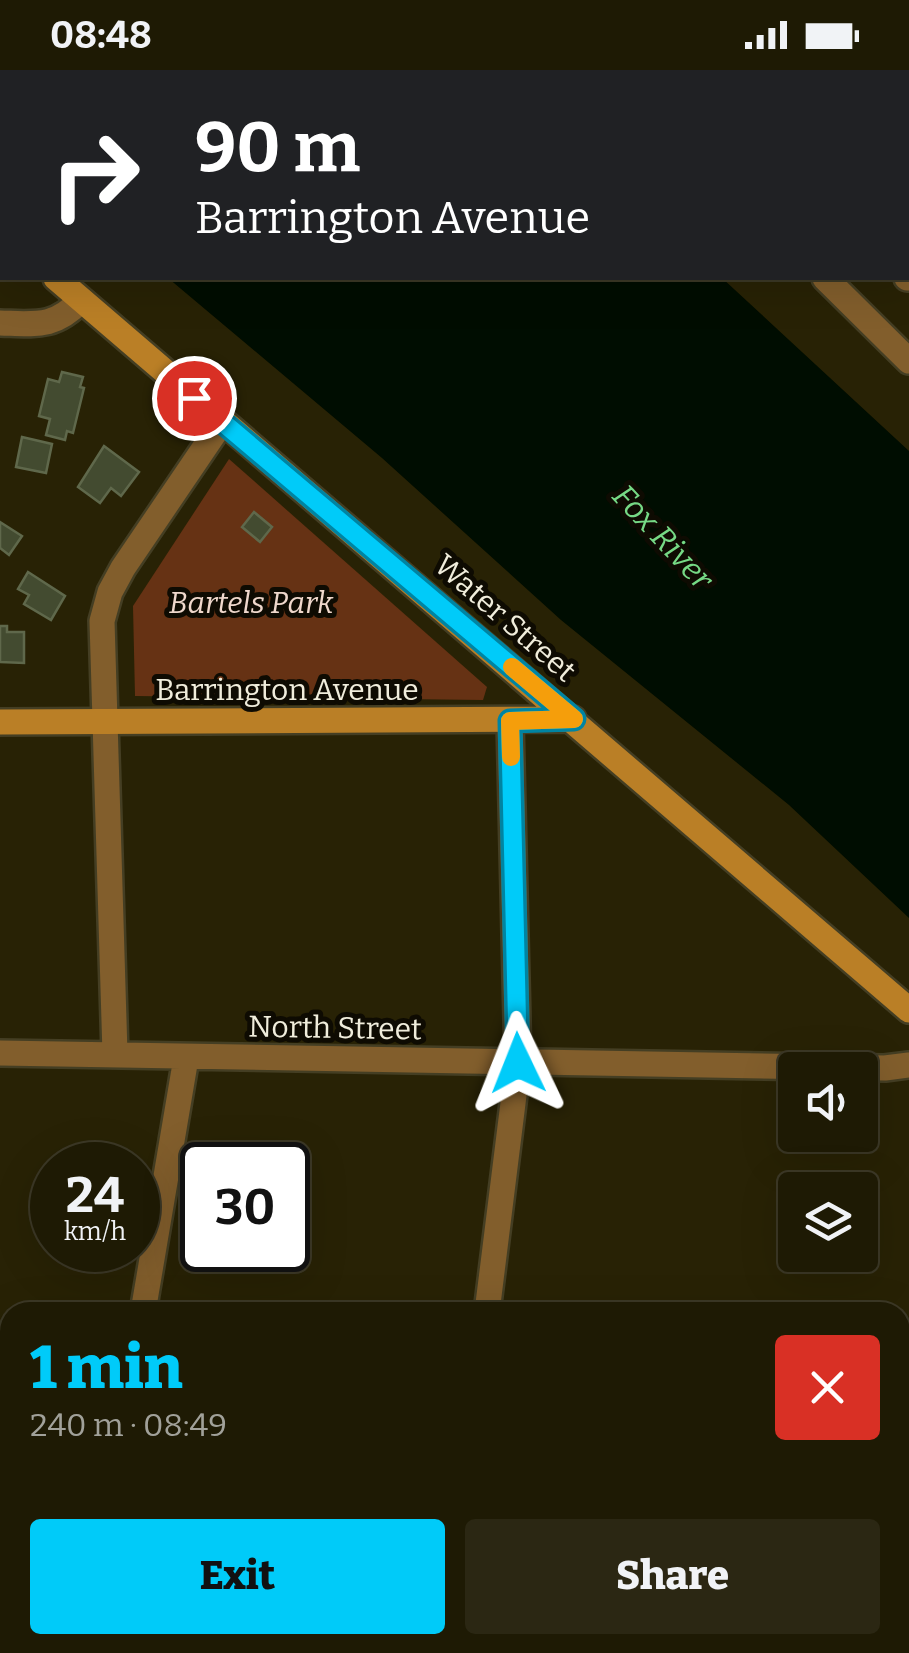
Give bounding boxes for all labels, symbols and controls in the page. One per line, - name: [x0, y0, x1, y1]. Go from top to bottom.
- text: 08:48: [50, 12, 152, 58]
- text: 90 m: [195, 106, 360, 190]
- icon: right: [30, 110, 160, 240]
- text: Barrington Avenue: [195, 191, 590, 245]
- pin: [152, 356, 237, 441]
- icon: arrive: [167, 371, 222, 426]
- water label: Fox River: [605, 477, 722, 599]
- street label: Water Street: [427, 547, 583, 689]
- park label: Bartels Park: [169, 585, 334, 621]
- street label: Barrington Avenue: [155, 672, 419, 708]
- street label: North Street: [248, 1008, 422, 1048]
- position arrow: [466, 1011, 570, 1115]
- map controls: [778, 1052, 878, 1272]
- button: sound: [778, 1052, 878, 1152]
- speed limit sign: 30: [180, 1142, 310, 1272]
- text: 24: [66, 1165, 124, 1225]
- button: layers: [778, 1172, 878, 1272]
- text: km/h: [64, 1217, 126, 1247]
- text: 1 min: [30, 1332, 183, 1404]
- button: close: [775, 1335, 880, 1440]
- text: 240 m · 08:49: [30, 1406, 227, 1444]
- button: Exit: [30, 1519, 445, 1634]
- button: Share: [465, 1519, 880, 1634]

